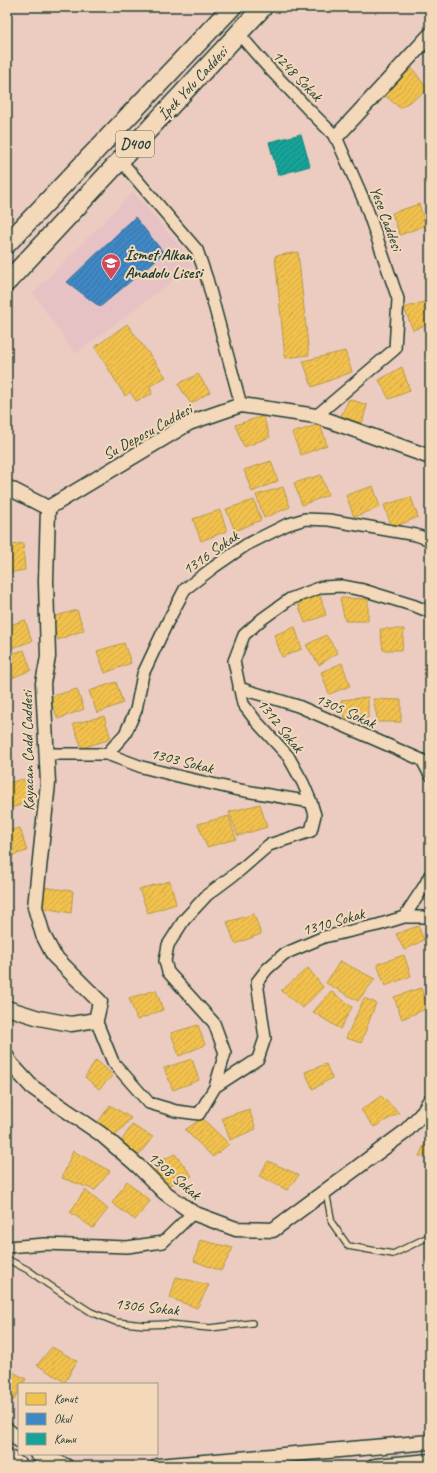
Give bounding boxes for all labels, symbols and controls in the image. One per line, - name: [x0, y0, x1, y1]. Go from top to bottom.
- street label: İpek Yolu Caddesi: [154, 41, 233, 125]
- street label: 1248 Sokak: [268, 46, 328, 107]
- road number: D400: [116, 131, 154, 157]
- street label: Yese Caddesi: [365, 183, 408, 255]
- place label: İsmet Alkan Anadolu Lisesi: [125, 245, 205, 283]
- school or university icon: İsmet Alkan Anadolu Lisesi: [100, 252, 122, 280]
- street label: Su Deposu Caddesi: [99, 398, 197, 465]
- street label: 1316 Sokak: [179, 526, 243, 579]
- street label: Kayacan Cadd Caddesi: [17, 689, 39, 811]
- street label: 1305 Sokak: [312, 689, 380, 734]
- street label: 1312 Sokak: [252, 694, 309, 758]
- street label: 1303 Sokak: [148, 744, 216, 779]
- street label: 1310 Sokak: [300, 903, 368, 940]
- street label: 1308 Sokak: [144, 1147, 206, 1205]
- street label: 1306 Sokak: [114, 1294, 181, 1320]
- legend: [18, 1383, 158, 1455]
- text: Konut: [54, 1391, 78, 1407]
- text: Okul: [54, 1411, 73, 1427]
- text: Kamu: [54, 1431, 77, 1447]

